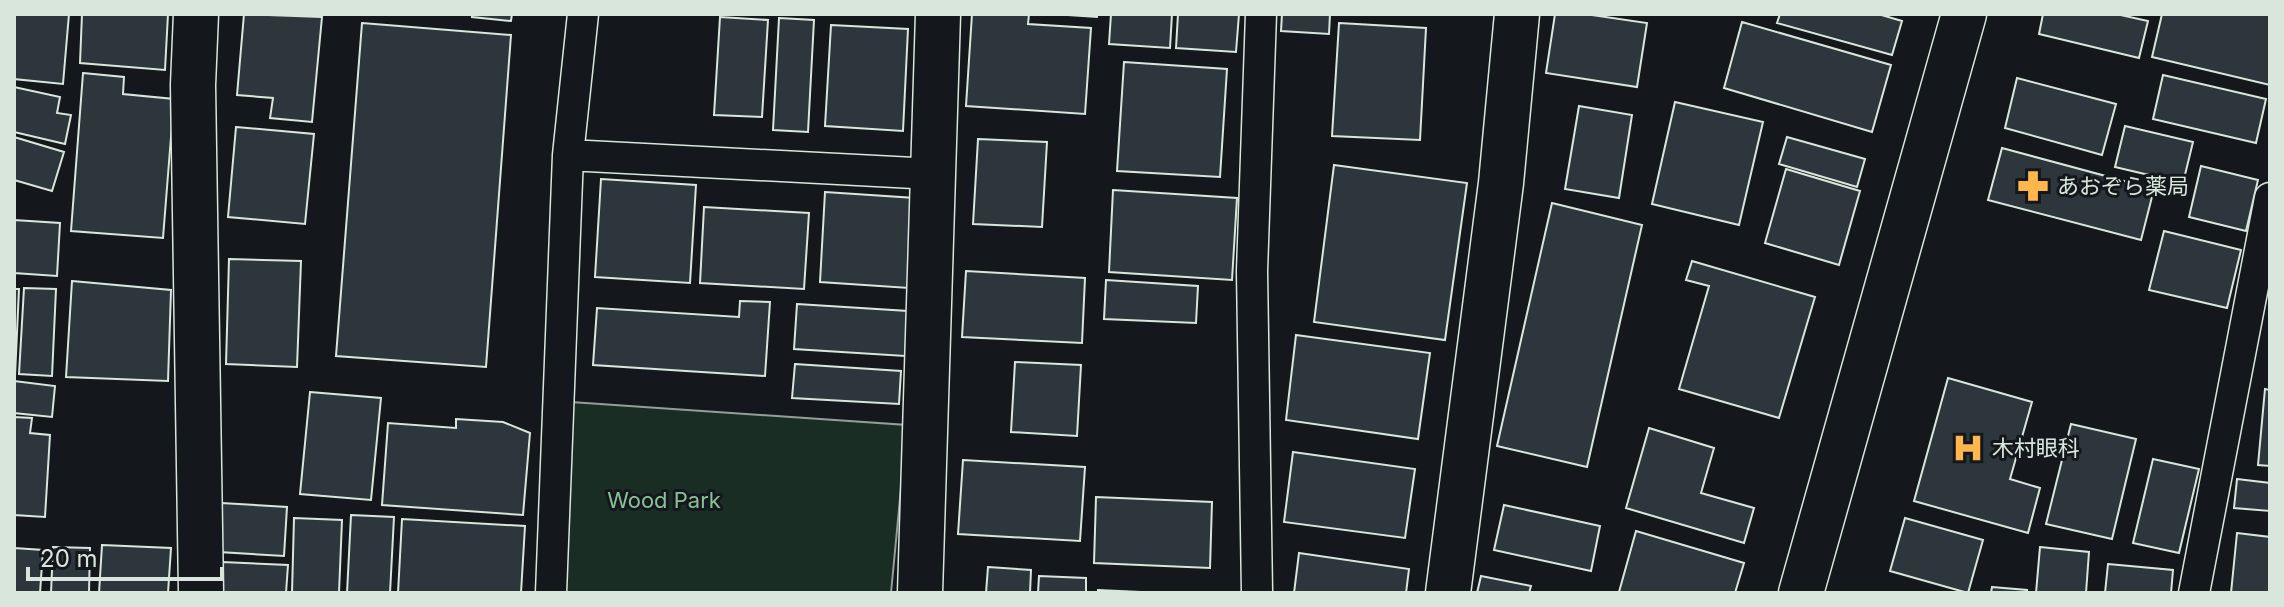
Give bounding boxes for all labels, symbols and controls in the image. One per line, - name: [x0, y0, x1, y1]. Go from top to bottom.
- pharmacy icon: あおぞら薬局: [2016, 169, 2050, 203]
- place label: あおぞら薬局: [2057, 173, 2189, 199]
- hospital icon: 木村眼科: [1951, 431, 1985, 465]
- place label: 木村眼科: [1992, 435, 2080, 461]
- park label: Wood Park: [607, 487, 721, 513]
- scale bar: [28, 531, 222, 581]
- text: 20 m: [40, 544, 98, 573]

